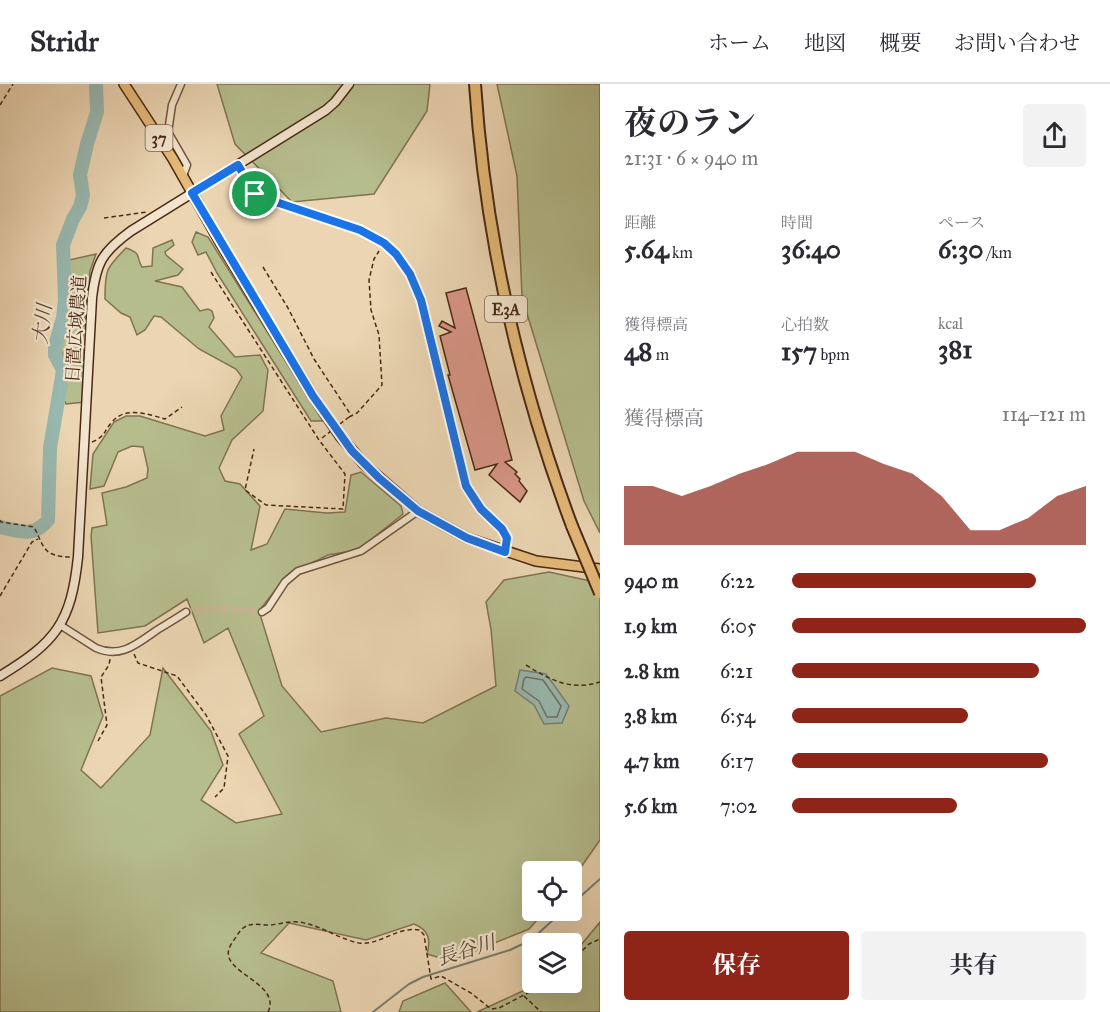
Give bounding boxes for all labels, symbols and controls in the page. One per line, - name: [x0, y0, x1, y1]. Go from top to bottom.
- text: Stridr: [30, 24, 99, 59]
- text: ホーム: [708, 30, 771, 56]
- text: 地図: [804, 30, 846, 56]
- text: 概要: [879, 30, 921, 56]
- text: お問い合わせ: [954, 30, 1080, 56]
- text: 夜のラン: [624, 103, 756, 143]
- button: share: [1023, 104, 1086, 167]
- road number: 37: [146, 125, 172, 151]
- text: 21:31 · 6 × 940 m: [624, 146, 758, 170]
- pin: [229, 168, 280, 219]
- icon: arrive: [238, 177, 271, 210]
- text: 距離: [624, 213, 656, 232]
- text: 時間: [781, 213, 813, 232]
- text: ペース: [938, 213, 985, 232]
- text: 5.64: [624, 233, 669, 265]
- text: 36:40: [781, 233, 841, 265]
- text: 6:30: [938, 233, 983, 265]
- text: km: [669, 243, 693, 262]
- text: /km: [983, 243, 1012, 262]
- street label: 日置広域農道: [61, 274, 91, 384]
- road number: E3A: [485, 296, 527, 322]
- water label: 大川: [28, 301, 57, 345]
- text: kcal: [938, 314, 963, 333]
- text: 獲得標高: [624, 315, 688, 334]
- text: 心拍数: [781, 315, 829, 334]
- text: 381: [938, 333, 973, 365]
- text: 48: [624, 335, 652, 367]
- text: 157: [781, 335, 817, 367]
- text: m: [652, 345, 669, 364]
- text: bpm: [817, 345, 850, 364]
- text: 114–121 m: [1002, 402, 1086, 426]
- text: 獲得標高: [624, 406, 704, 430]
- text: 940 m: [624, 569, 679, 593]
- text: 6:22: [720, 569, 755, 593]
- text: 1.9 km: [624, 614, 677, 638]
- text: 6:05: [720, 614, 756, 638]
- text: 2.8 km: [624, 659, 679, 683]
- text: 6:21: [720, 659, 753, 683]
- text: 3.8 km: [624, 704, 677, 728]
- text: 6:54: [720, 704, 755, 728]
- text: 4.7 km: [624, 749, 680, 773]
- text: 6:17: [720, 749, 754, 773]
- text: 5.6 km: [624, 794, 678, 818]
- text: 7:02: [720, 794, 757, 818]
- map controls: [522, 861, 582, 993]
- button: locate: [522, 861, 582, 921]
- water label: 長谷川: [434, 929, 500, 970]
- button: 保存: [624, 931, 849, 1000]
- button: 共有: [861, 931, 1086, 1000]
- button: layers: [522, 933, 582, 993]

